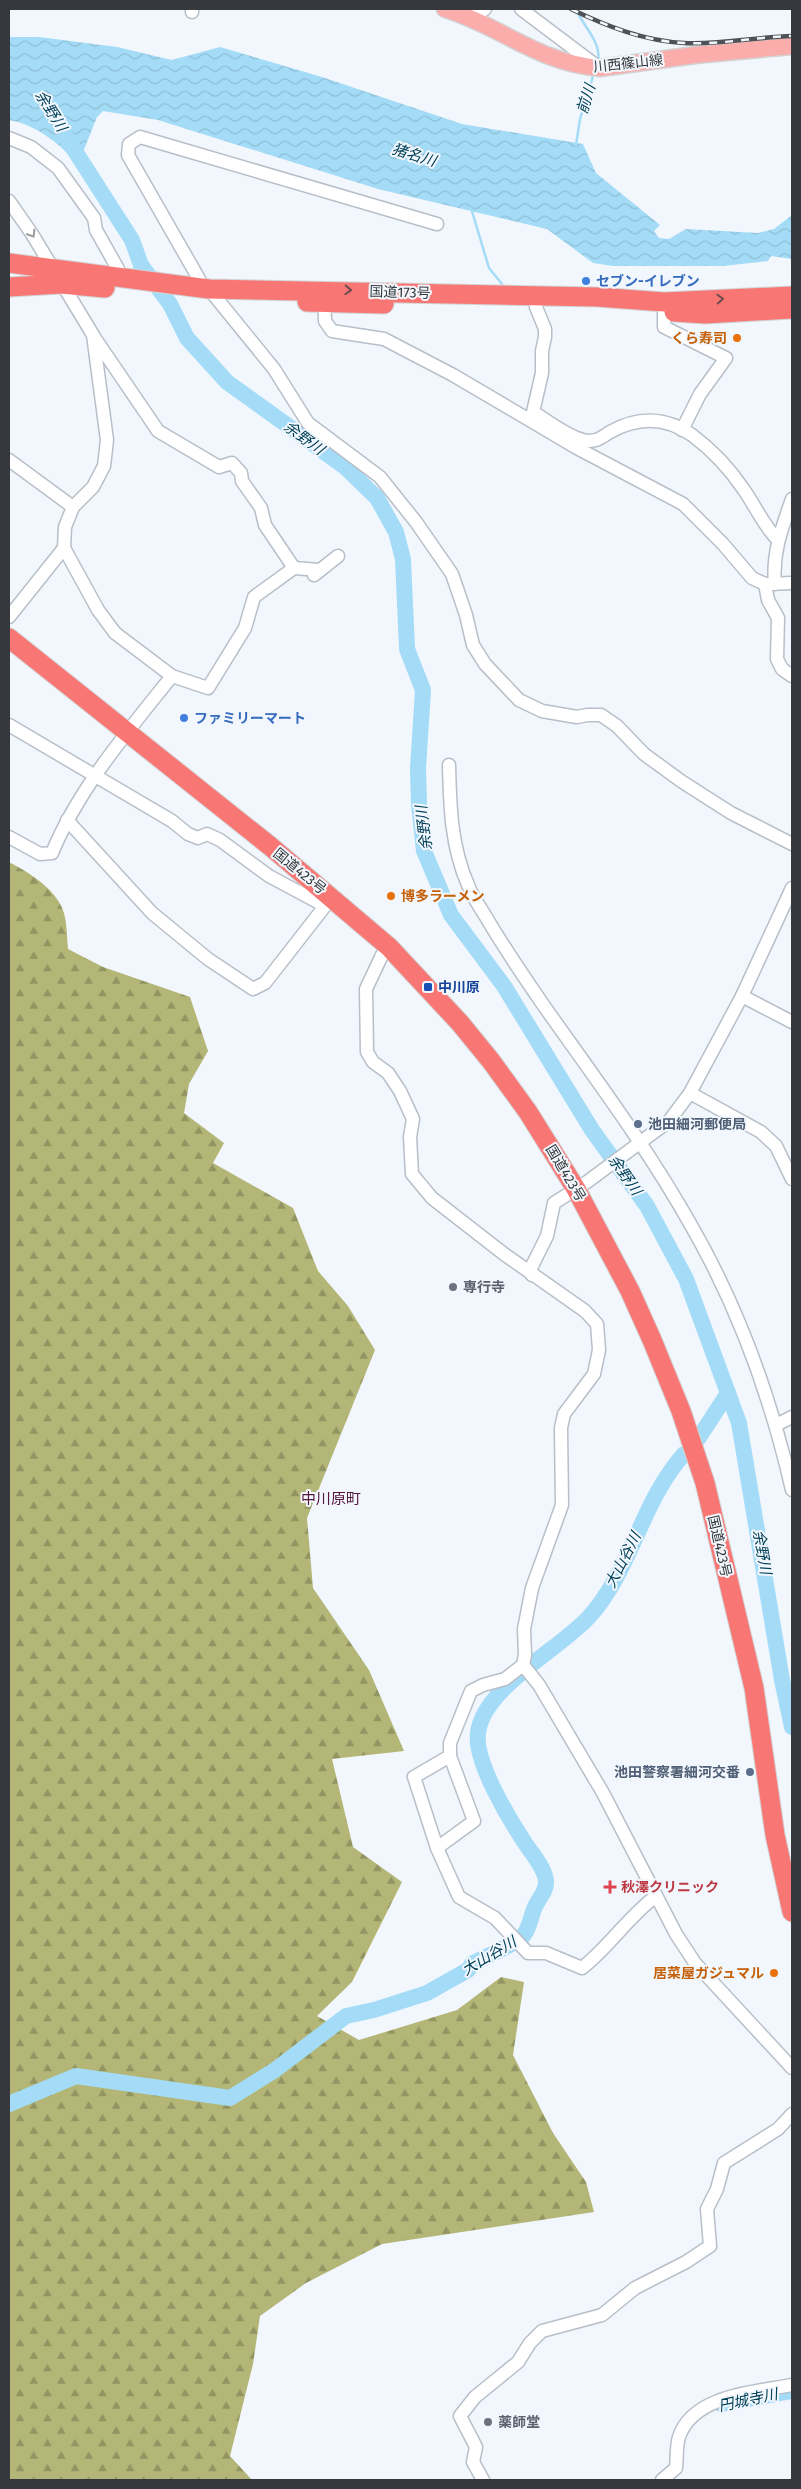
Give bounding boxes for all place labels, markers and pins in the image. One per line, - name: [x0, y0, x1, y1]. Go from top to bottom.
- place label: セブン-イレブン: [596, 273, 700, 290]
- marker: セブン-イレブン: [580, 275, 592, 287]
- place label: くら寿司: [671, 330, 727, 347]
- marker: くら寿司: [731, 332, 743, 344]
- place label: ファミリーマート: [194, 710, 306, 727]
- marker: ファミリーマート: [178, 712, 190, 724]
- place label: 博多ラーメン: [401, 888, 484, 905]
- marker: 博多ラーメン: [385, 890, 397, 902]
- place label: 中川原: [438, 979, 480, 996]
- marker: 中川原: [422, 981, 434, 993]
- place label: 池田細河郵便局: [648, 1116, 746, 1133]
- marker: 池田細河郵便局: [632, 1118, 644, 1130]
- place label: 専行寺: [463, 1279, 505, 1296]
- marker: 専行寺: [447, 1281, 459, 1293]
- place label: 池田警察署細河交番: [614, 1764, 740, 1781]
- marker: 池田警察署細河交番: [744, 1766, 756, 1778]
- place label: 秋澤クリニック: [621, 1879, 719, 1896]
- marker: 秋澤クリニック: [603, 1880, 617, 1894]
- place label: 居菜屋ガジュマル: [653, 1965, 764, 1982]
- marker: 居菜屋ガジュマル: [768, 1967, 780, 1979]
- place label: 薬師堂: [498, 2414, 540, 2431]
- marker: 薬師堂: [482, 2416, 494, 2428]

